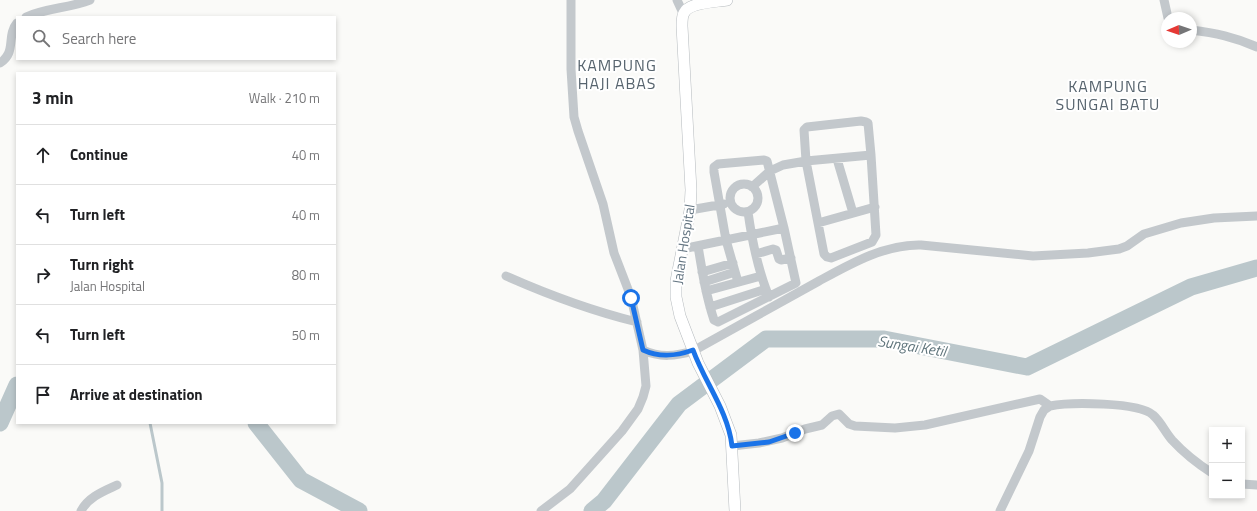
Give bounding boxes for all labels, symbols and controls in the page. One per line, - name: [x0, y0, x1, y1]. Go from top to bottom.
- north arrow: [1161, 12, 1197, 48]
- search box: [16, 16, 336, 60]
- icon: search: [30, 27, 52, 49]
- text: Search here: [62, 27, 136, 50]
- district label: KAMPUNG HAJI ABAS: [577, 53, 657, 95]
- district label: KAMPUNG SUNGAI BATU: [1056, 74, 1160, 116]
- text: 3 min: [32, 85, 73, 111]
- text: Walk · 210 m: [249, 88, 320, 108]
- text: Continue: [70, 143, 128, 166]
- icon: ahead: [32, 144, 54, 166]
- text: 40 m: [292, 145, 320, 165]
- street label: Jalan Hospital: [666, 202, 700, 286]
- text: Turn left: [70, 203, 125, 226]
- icon: left: [32, 204, 54, 226]
- text: 40 m: [292, 205, 320, 225]
- text: Turn right: [70, 253, 134, 276]
- icon: right: [32, 264, 54, 286]
- text: 80 m: [292, 265, 320, 285]
- text: Jalan Hospital: [70, 276, 145, 296]
- route start: [622, 289, 640, 307]
- text: Turn left: [70, 323, 125, 346]
- icon: left: [32, 324, 54, 346]
- text: 50 m: [292, 325, 320, 345]
- water label: Sungai Ketil: [876, 329, 950, 363]
- text: Arrive at destination: [70, 383, 203, 406]
- icon: arrive: [32, 384, 54, 406]
- route end: [786, 424, 804, 442]
- map controls: [1209, 427, 1245, 499]
- button: +: [1209, 427, 1245, 463]
- button: −: [1209, 463, 1245, 499]

